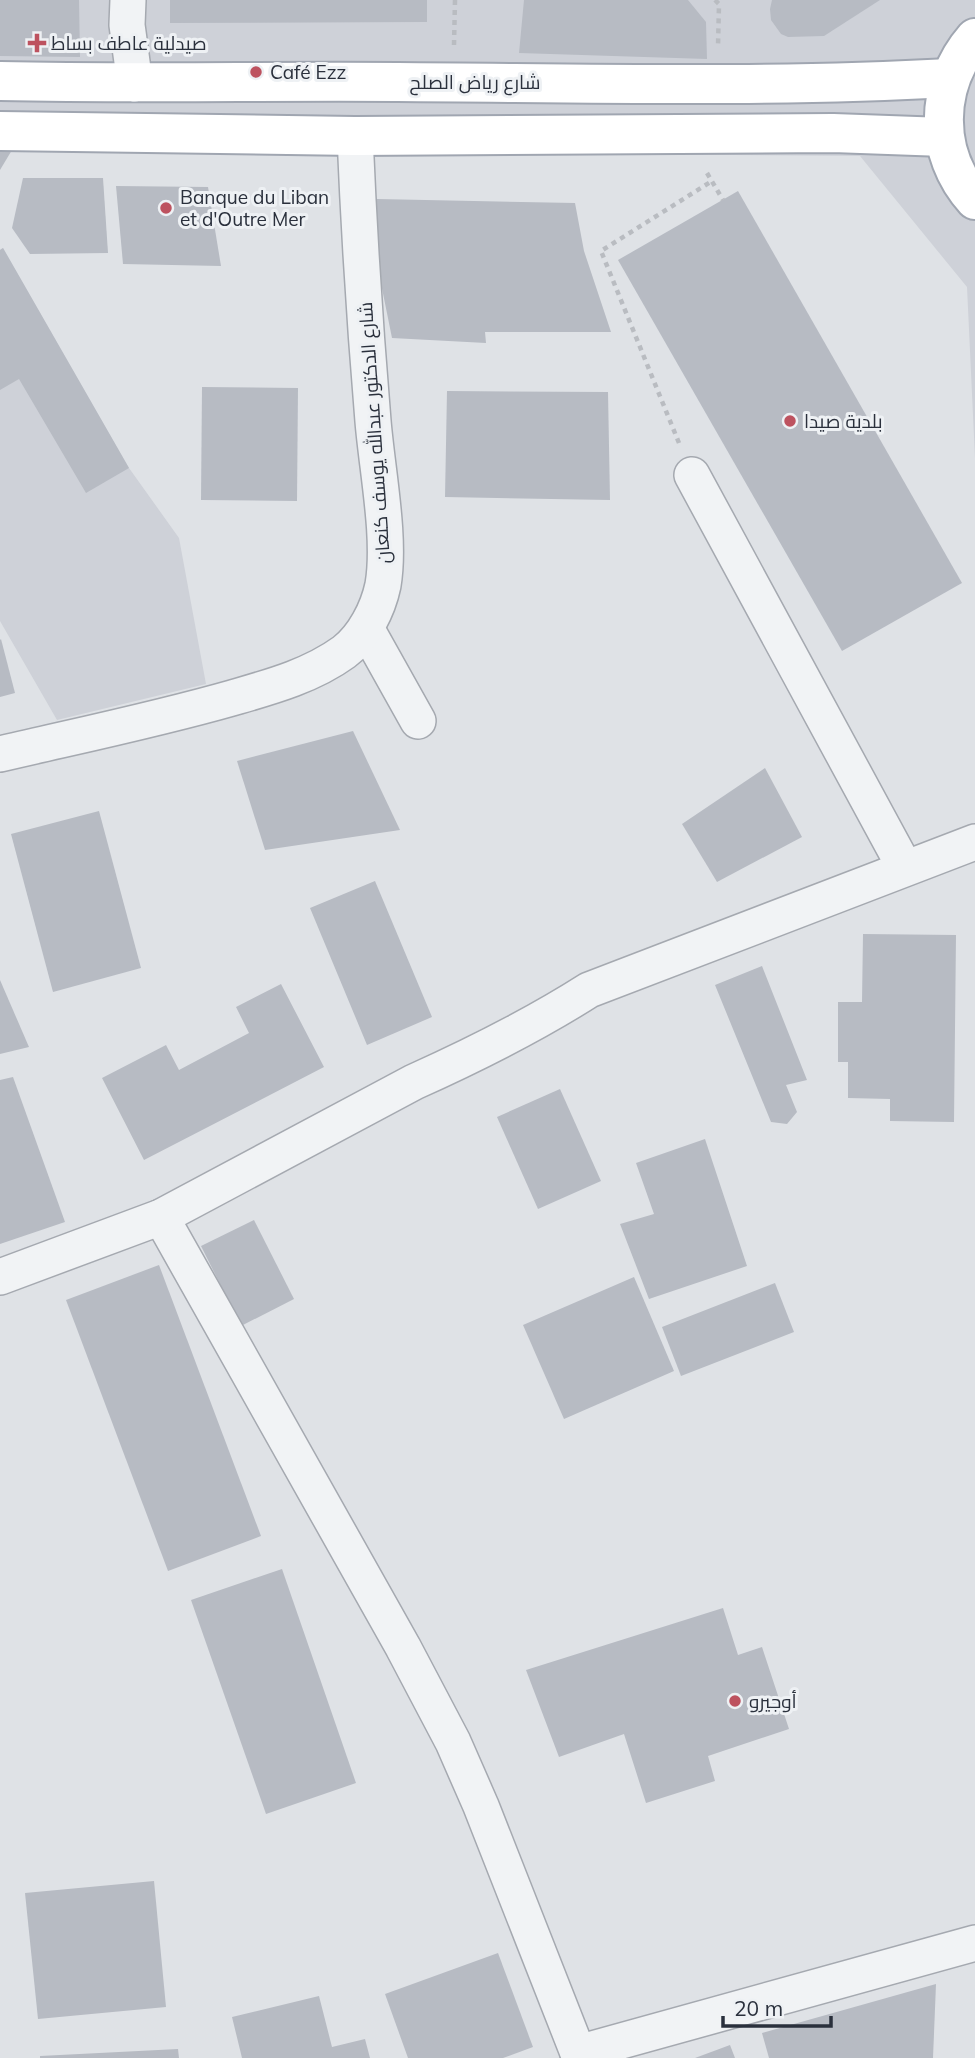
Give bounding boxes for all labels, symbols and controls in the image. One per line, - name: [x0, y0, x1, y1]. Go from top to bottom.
- place label: صيدلية عاطف بساط: [51, 31, 207, 55]
- marker: صيدلية عاطف بساط: [29, 35, 45, 51]
- place label: Café Ezz: [270, 60, 347, 84]
- marker: Café Ezz: [248, 64, 264, 80]
- street label: شارع رياض الصلح: [410, 70, 540, 96]
- place label: Banque du Liban et d'Outre Mer: [180, 185, 329, 231]
- marker: Banque du Liban et d'Outre Mer: [158, 200, 174, 216]
- street label: شارع الدكتور عبدالله يوسف كنعان: [353, 301, 397, 565]
- place label: بلدية صيدا: [804, 409, 883, 433]
- marker: بلدية صيدا: [782, 413, 798, 429]
- place label: أوجيرو: [749, 1689, 797, 1713]
- marker: أوجيرو: [727, 1693, 743, 1709]
- scale bar: [723, 1984, 832, 2028]
- text: 20 m: [734, 1995, 783, 2021]

